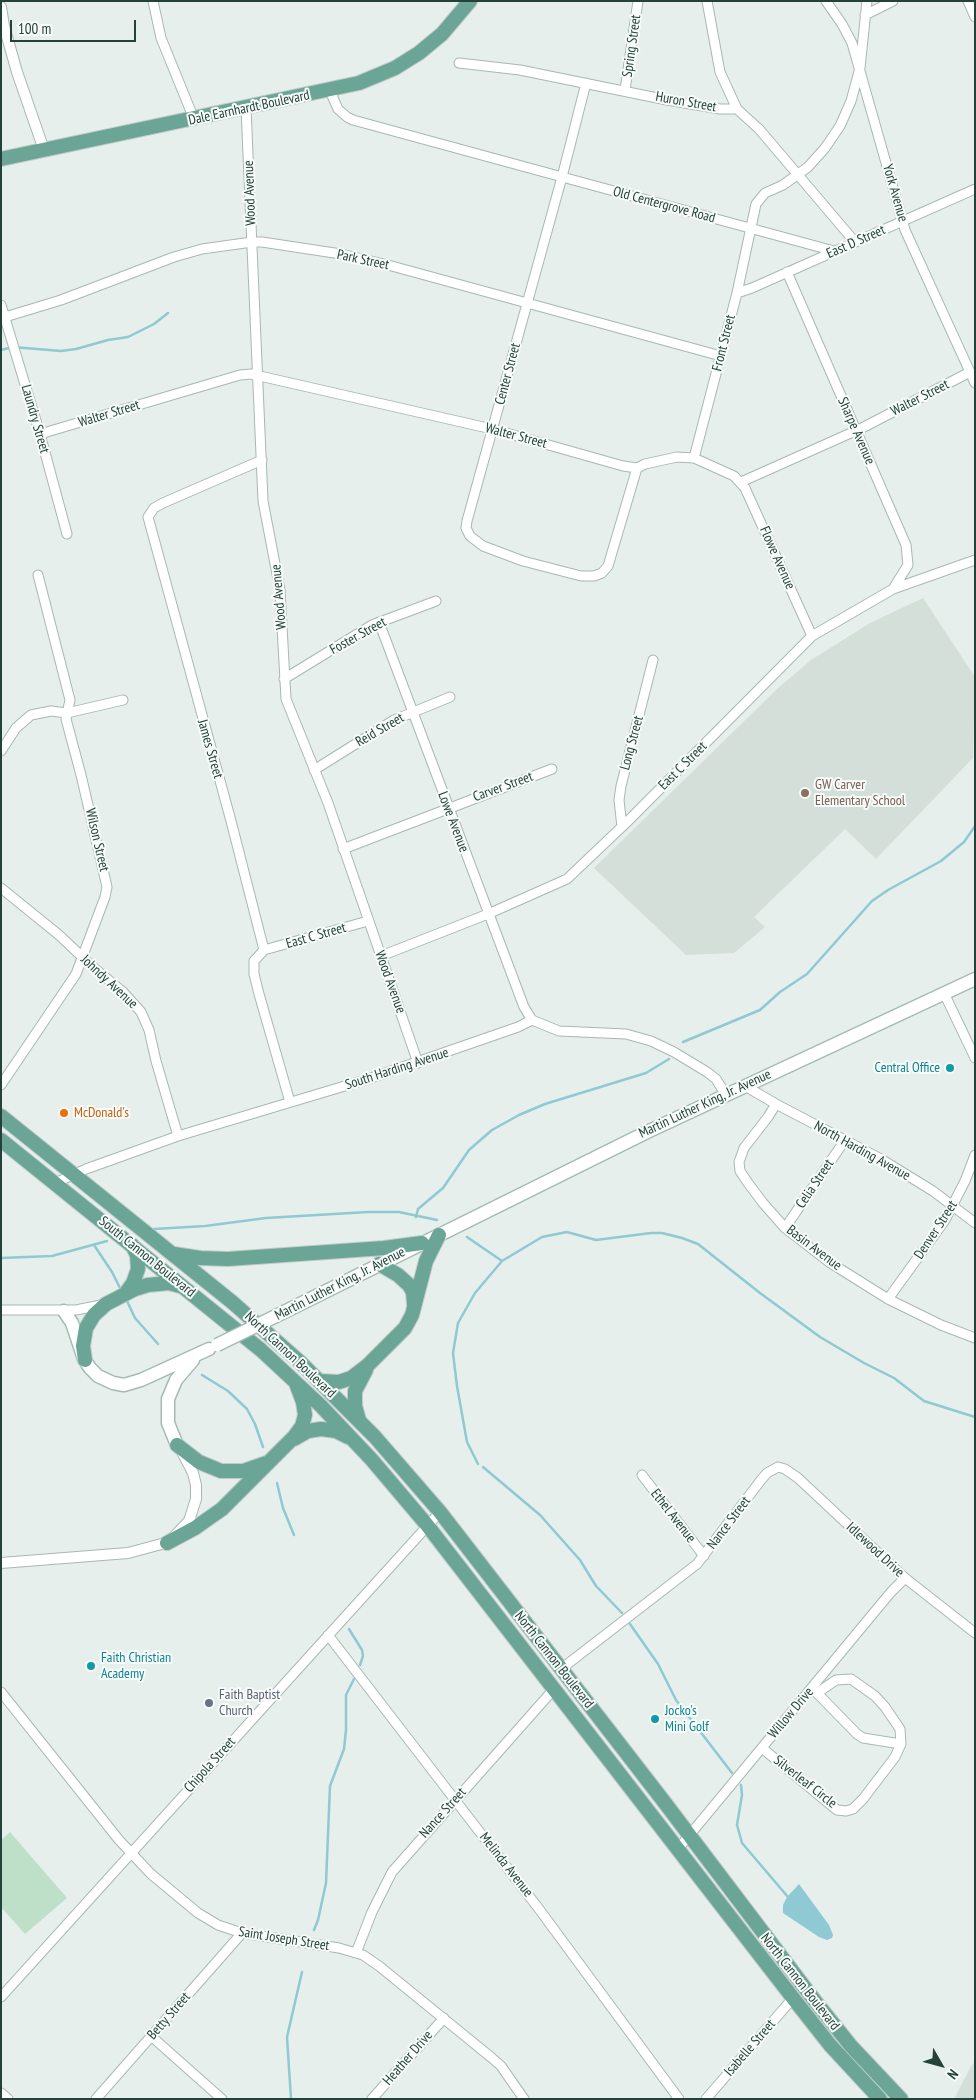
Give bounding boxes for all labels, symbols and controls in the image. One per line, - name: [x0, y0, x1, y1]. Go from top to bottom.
- scale bar: [12, 10, 139, 42]
- street label: Spring Street: [619, 14, 645, 78]
- text: 100 m: [18, 19, 51, 38]
- street label: Dale Earnhardt Boulevard: [187, 87, 311, 129]
- street label: Huron Street: [654, 88, 718, 116]
- street label: Wood Avenue: [240, 160, 260, 226]
- street label: York Avenue: [879, 162, 911, 224]
- street label: Old Centergrove Road: [611, 183, 717, 227]
- street label: East D Street: [824, 222, 888, 262]
- street label: Park Street: [335, 246, 391, 274]
- street label: Front Street: [709, 313, 739, 373]
- street label: Center Street: [492, 341, 524, 407]
- street label: Walter Street: [888, 376, 952, 420]
- street label: Laundry Street: [17, 383, 53, 455]
- street label: Sharpe Avenue: [834, 395, 878, 467]
- street label: Walter Street: [76, 397, 142, 431]
- street label: Walter Street: [483, 420, 549, 452]
- street label: Flowe Avenue: [756, 524, 798, 592]
- street label: Wood Avenue: [268, 564, 290, 630]
- street label: Foster Street: [327, 614, 389, 658]
- street label: Reid Street: [353, 709, 407, 751]
- street label: Long Street: [617, 714, 647, 772]
- street label: James Street: [194, 718, 226, 780]
- street label: East C Street: [655, 738, 711, 794]
- street label: Carver Street: [471, 768, 535, 806]
- place label: GW Carver Elementary School: [815, 777, 905, 810]
- marker: GW Carver Elementary School: [799, 787, 811, 799]
- street label: Lowe Avenue: [434, 789, 472, 855]
- street label: Wilson Street: [82, 807, 112, 873]
- street label: East C Street: [284, 919, 348, 953]
- street label: Wood Avenue: [371, 948, 409, 1016]
- street label: Johndy Avenue: [77, 951, 141, 1013]
- street label: South Harding Avenue: [343, 1044, 451, 1094]
- place label: Central Office: [875, 1060, 940, 1076]
- marker: Central Office: [944, 1062, 956, 1074]
- street label: Martin Luther King, Jr. Avenue: [636, 1066, 774, 1142]
- place label: McDonald's: [74, 1105, 129, 1121]
- marker: McDonald's: [58, 1107, 70, 1119]
- street label: North Harding Avenue: [811, 1118, 913, 1184]
- street label: Celia Street: [792, 1156, 838, 1212]
- street label: Denver Street: [911, 1198, 961, 1262]
- street label: South Cannon Boulevard: [96, 1213, 198, 1301]
- street label: Basin Avenue: [783, 1222, 845, 1274]
- street label: Martin Luther King, Jr. Avenue: [272, 1244, 408, 1324]
- street label: North Cannon Boulevard: [241, 1308, 339, 1402]
- street label: Ethel Avenue: [647, 1486, 699, 1546]
- street label: Nance Street: [704, 1493, 754, 1553]
- street label: Idlewood Drive: [843, 1519, 907, 1581]
- street label: North Cannon Boulevard: [511, 1608, 597, 1712]
- place label: Faith Christian Academy: [101, 1650, 171, 1682]
- marker: Faith Christian Academy: [85, 1660, 97, 1672]
- street label: Willow Drive: [765, 1684, 817, 1742]
- place label: Faith Baptist Church: [219, 1687, 280, 1720]
- marker: Faith Baptist Church: [203, 1697, 215, 1709]
- place label: Jocko's Mini Golf: [665, 1703, 709, 1735]
- marker: Jocko's Mini Golf: [649, 1713, 661, 1725]
- street label: Chipola Street: [181, 1734, 239, 1796]
- street label: Silverleaf Circle: [770, 1752, 840, 1812]
- street label: Nance Street: [416, 1784, 470, 1842]
- street label: Melinda Avenue: [476, 1829, 536, 1901]
- street label: Saint Joseph Street: [237, 1924, 331, 1954]
- street label: North Cannon Boulevard: [757, 1930, 843, 2034]
- street label: Betty Street: [144, 1989, 194, 2043]
- street label: Isabelle Street: [721, 2016, 779, 2080]
- street label: Heather Drive: [380, 2027, 436, 2089]
- north arrow: [916, 2040, 966, 2090]
- text: N: [943, 2066, 962, 2083]

